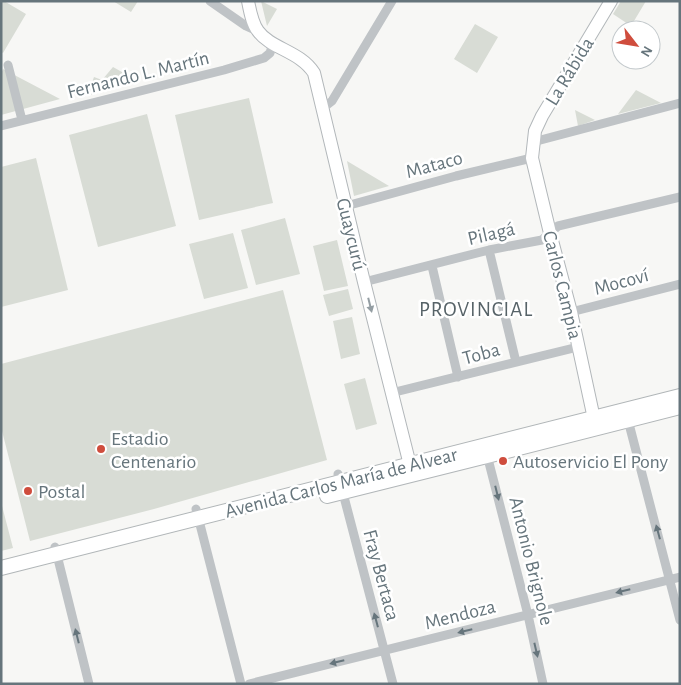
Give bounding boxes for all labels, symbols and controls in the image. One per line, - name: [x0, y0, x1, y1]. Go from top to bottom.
- north arrow: [611, 20, 661, 70]
- street label: La Rábida: [542, 34, 598, 109]
- text: N: [638, 43, 655, 59]
- street label: Fernando L. Martín: [65, 48, 211, 102]
- street label: Mataco: [404, 148, 465, 182]
- street label: Guaycurú: [332, 196, 370, 272]
- street label: Pilagá: [466, 219, 517, 249]
- street label: Carlos Campia: [539, 229, 585, 342]
- street label: Mocoví: [592, 265, 651, 299]
- one-way arrow: [366, 297, 374, 312]
- district label: PROVINCIAL: [419, 299, 533, 320]
- street label: Toba: [460, 339, 502, 369]
- place label: Estadio Centenario: [111, 429, 196, 472]
- marker: Estadio Centenario: [95, 443, 107, 455]
- street label: Avenida Carlos María de Alvear: [223, 444, 460, 522]
- place label: Autoservicio El Pony: [513, 452, 669, 472]
- marker: Autoservicio El Pony: [497, 455, 509, 467]
- place label: Postal: [38, 482, 85, 502]
- marker: Postal: [22, 485, 34, 497]
- one-way arrow: [493, 486, 501, 501]
- street label: Antonio Brignole: [505, 495, 557, 627]
- one-way arrow: [653, 524, 661, 539]
- street label: Fray Bertaca: [359, 527, 403, 623]
- one-way arrow: [615, 587, 630, 595]
- street label: Mendoza: [423, 597, 498, 633]
- one-way arrow: [372, 612, 380, 627]
- one-way arrow: [458, 627, 473, 635]
- one-way arrow: [73, 629, 81, 644]
- one-way arrow: [532, 642, 540, 657]
- one-way arrow: [329, 658, 344, 666]

